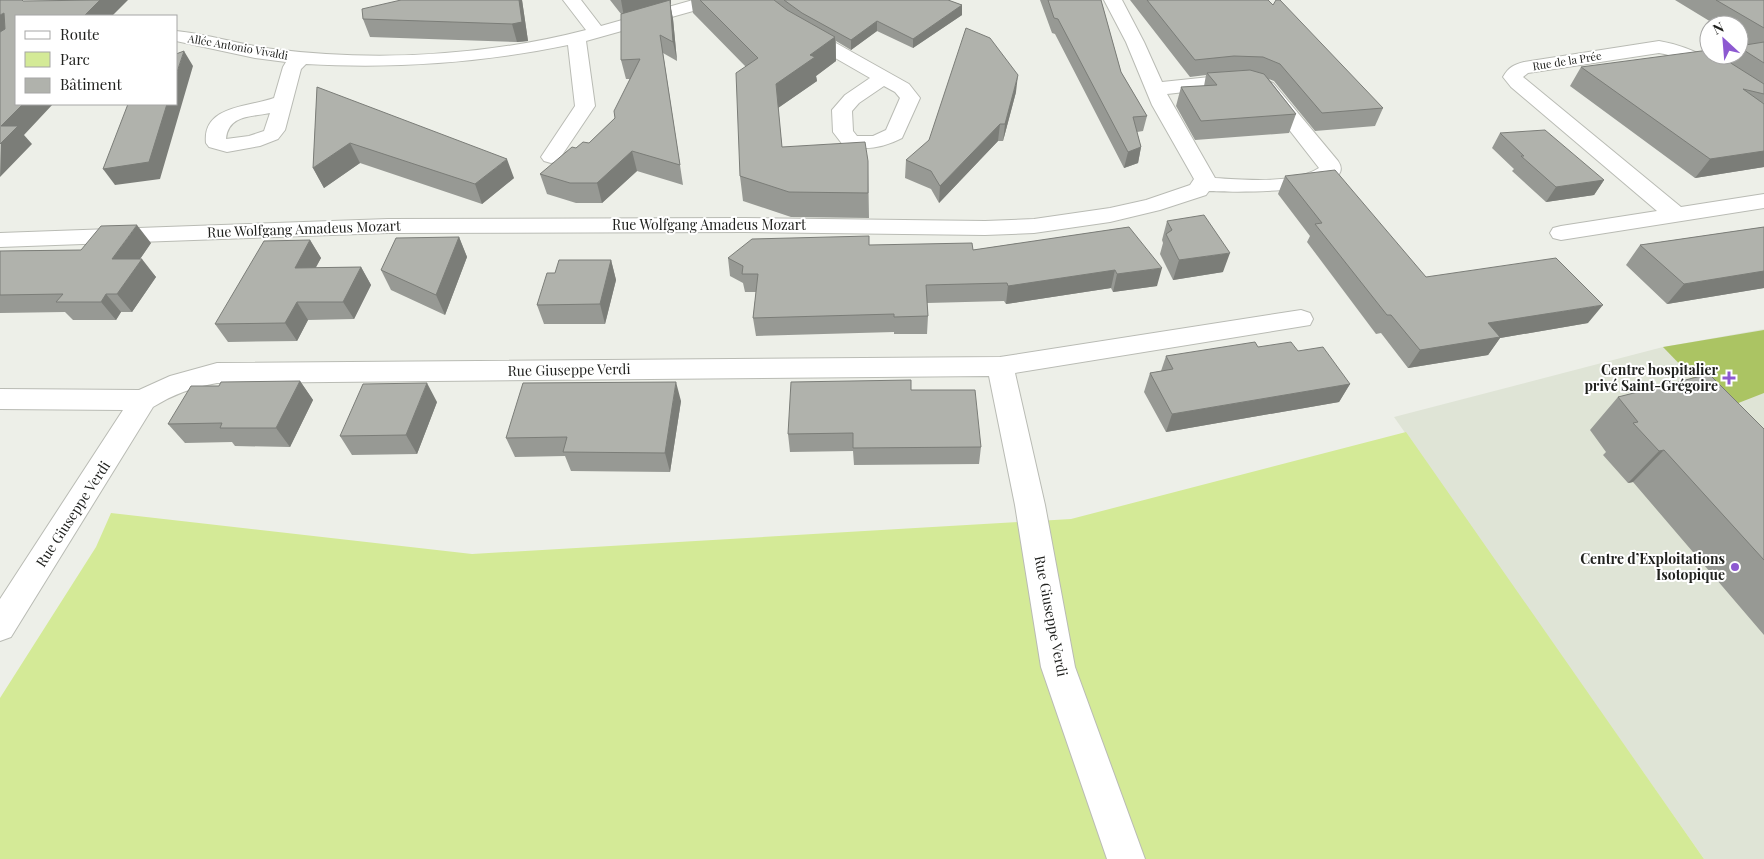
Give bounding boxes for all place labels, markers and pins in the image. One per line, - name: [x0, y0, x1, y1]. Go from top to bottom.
- place label: Centre hospitalier privé Saint-Grégoire: [1584, 360, 1718, 395]
- marker: Centre hospitalier privé Saint-Grégoire: [1722, 371, 1736, 385]
- place label: Centre d’Exploitations Isotopique: [1580, 549, 1725, 584]
- marker: Centre d’Exploitations Isotopique: [1729, 561, 1741, 573]

